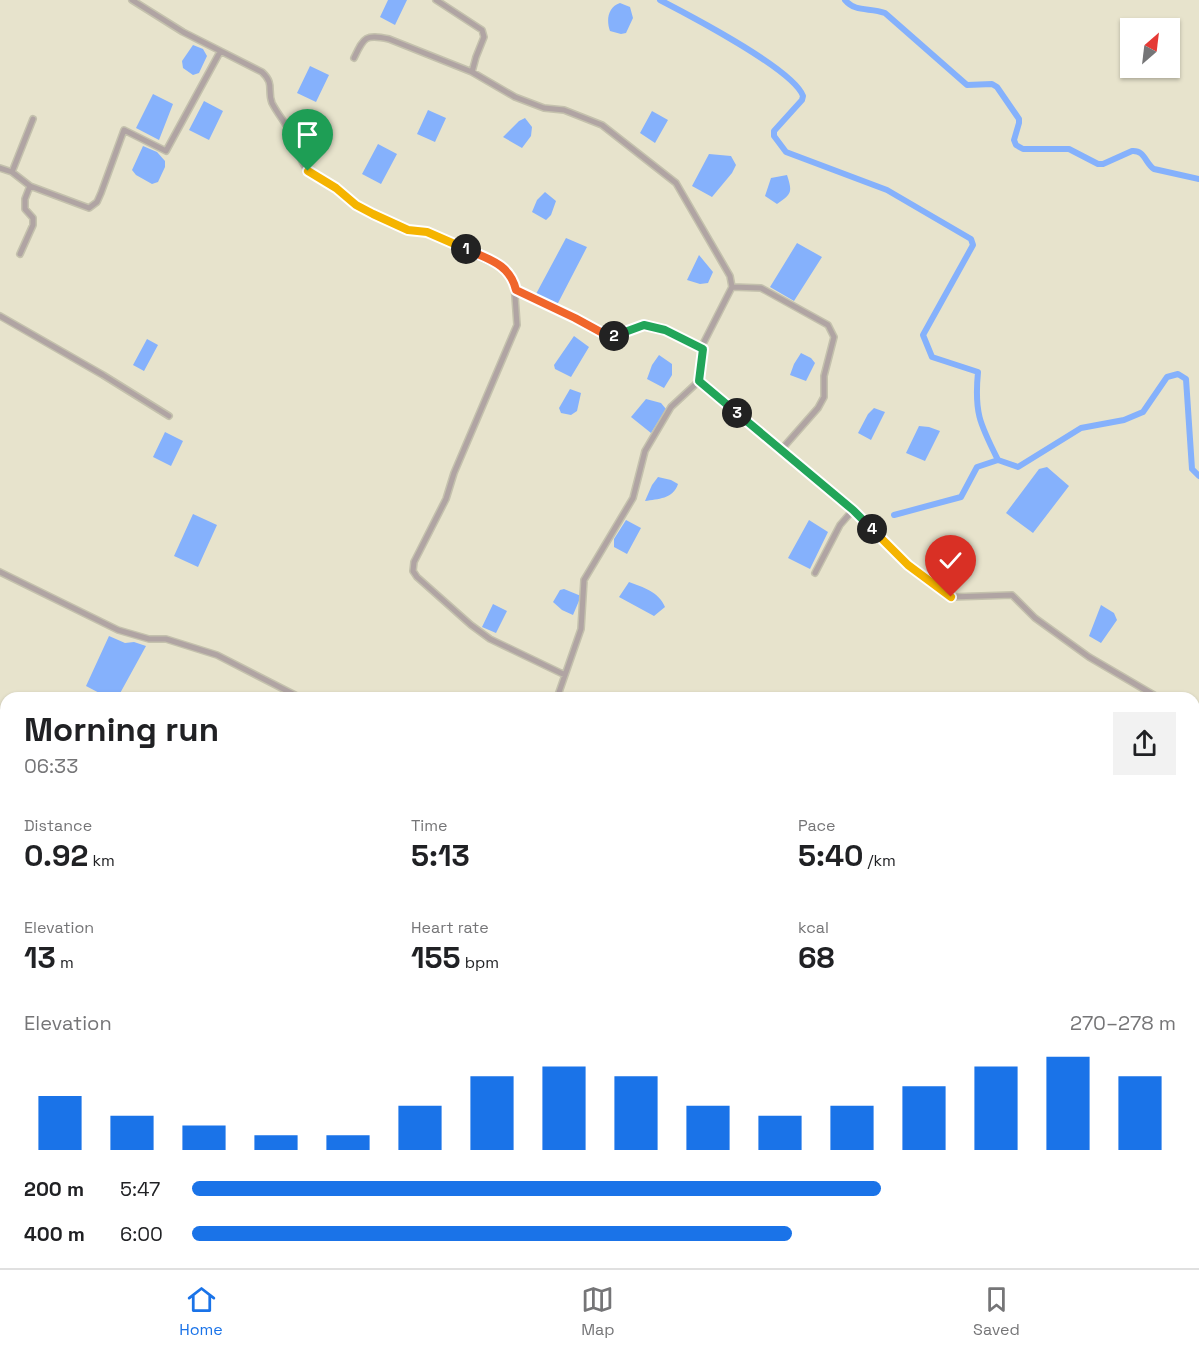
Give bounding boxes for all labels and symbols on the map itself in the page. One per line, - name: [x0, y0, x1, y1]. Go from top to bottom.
- north arrow: [1120, 18, 1180, 78]
- pin: [282, 109, 333, 171]
- pin: 1: [451, 234, 481, 264]
- pin: 2: [599, 321, 629, 351]
- pin: 3: [722, 398, 752, 428]
- pin: 4: [857, 514, 887, 544]
- pin: [925, 535, 976, 597]

